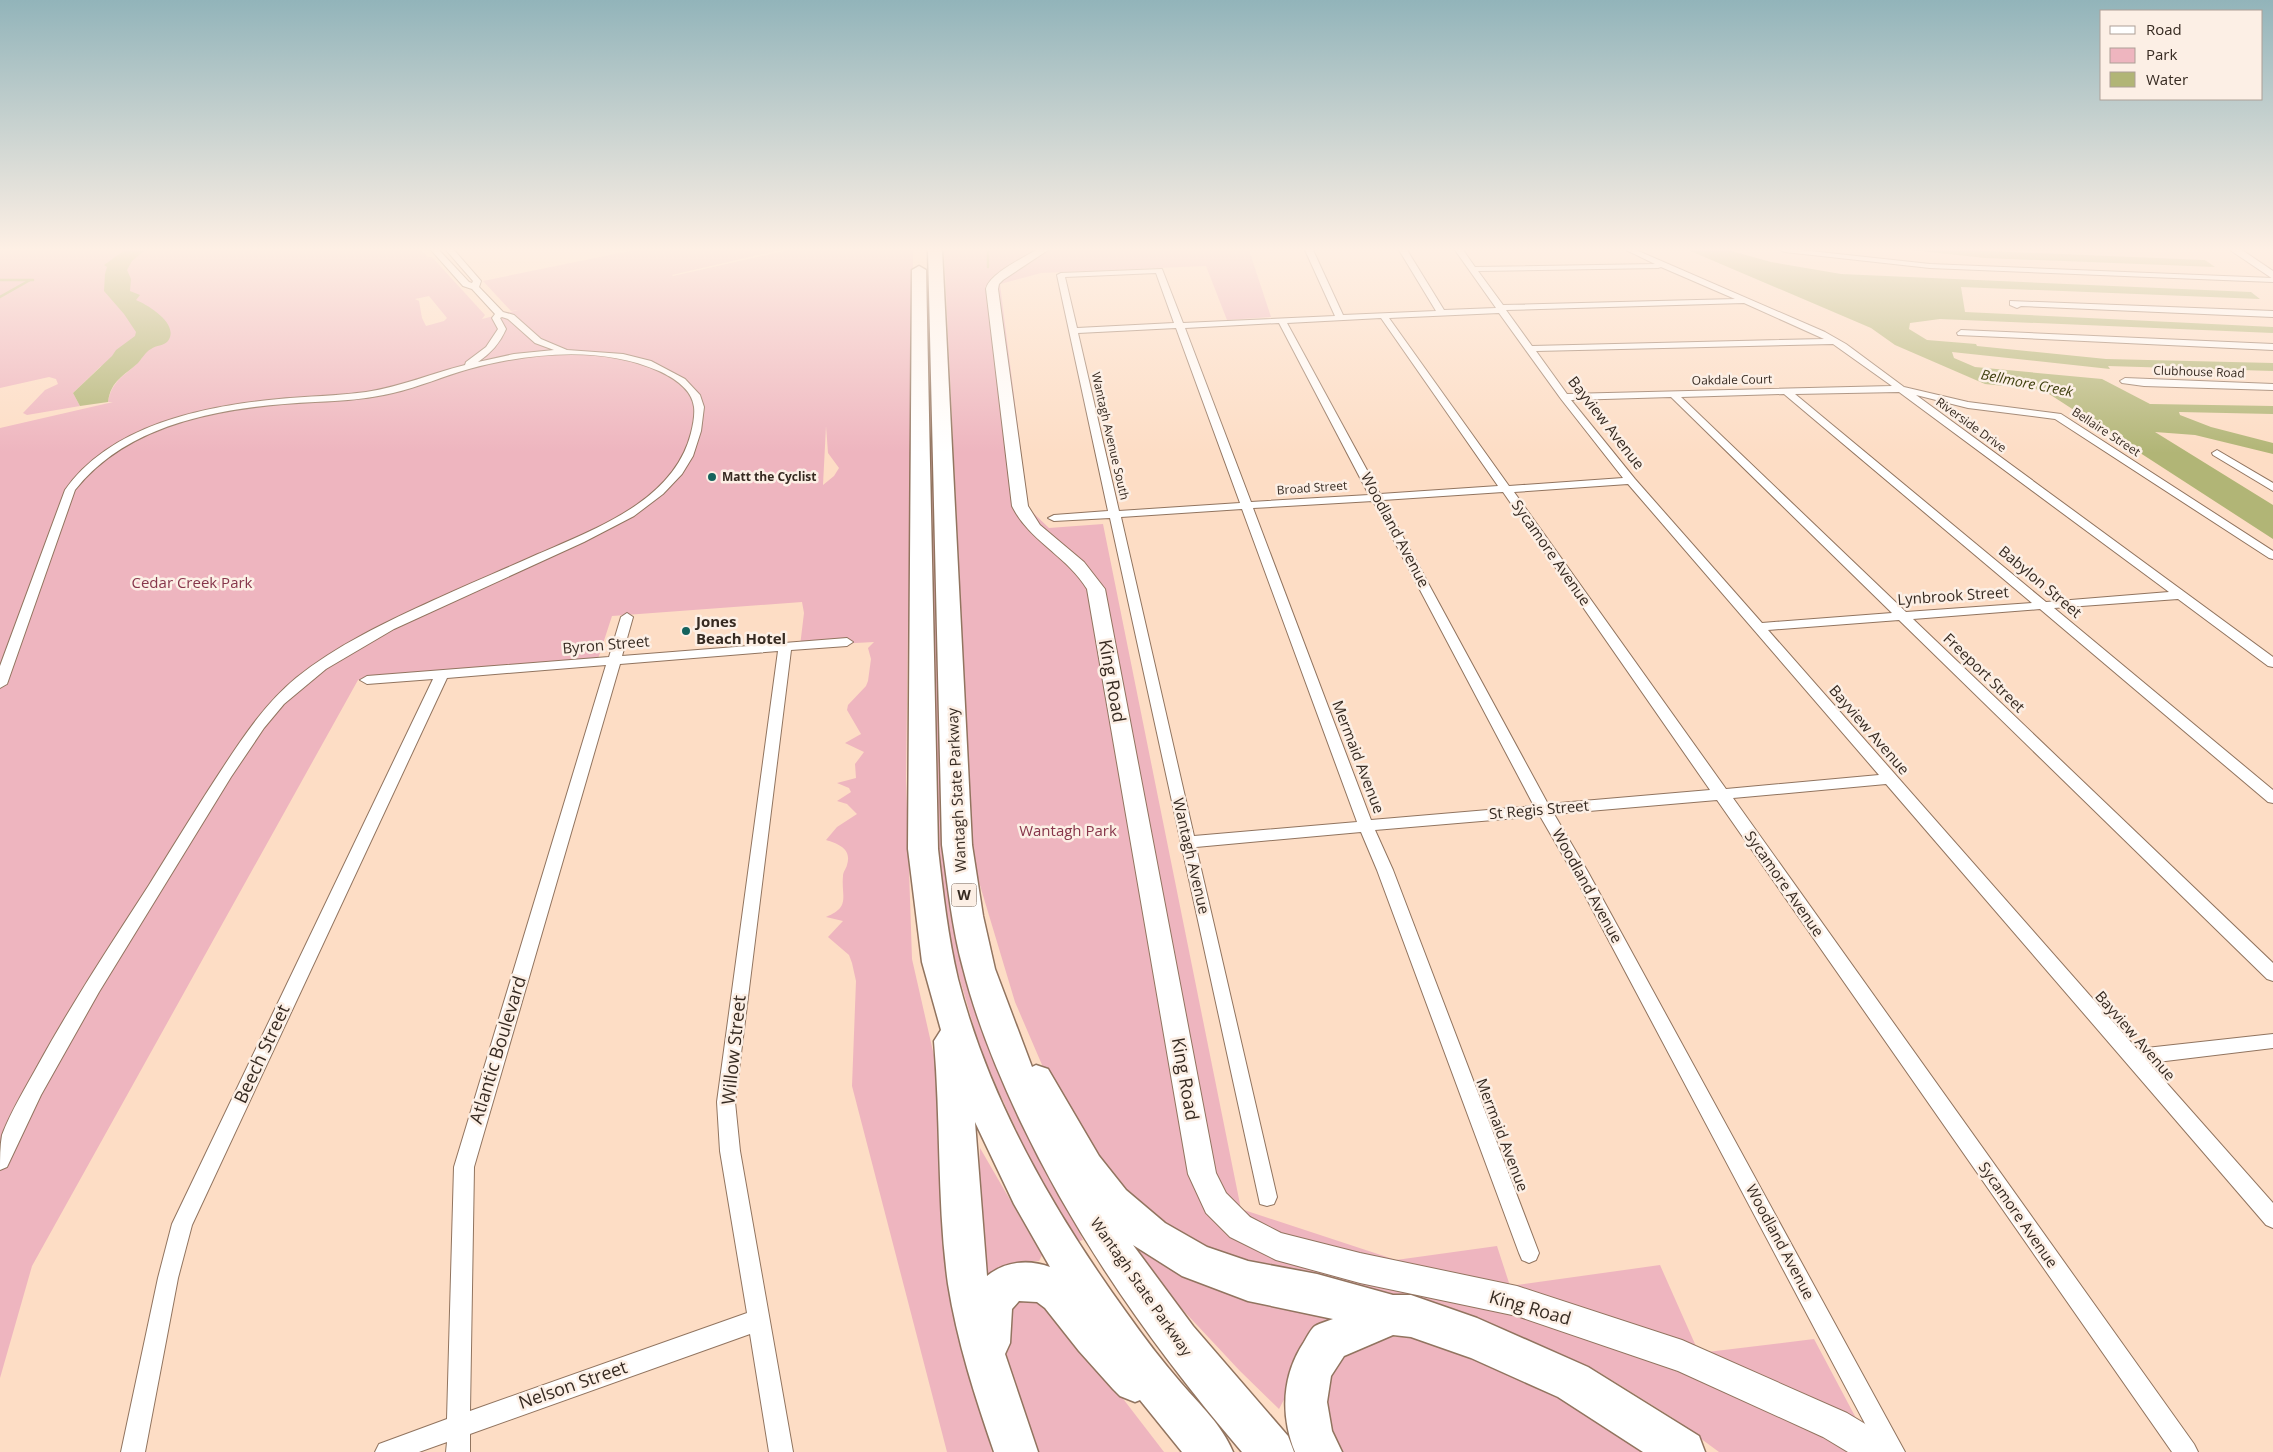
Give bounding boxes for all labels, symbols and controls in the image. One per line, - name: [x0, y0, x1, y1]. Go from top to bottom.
- legend: [2100, 10, 2263, 100]
- text: Road: [2146, 19, 2182, 39]
- text: Park: [2146, 44, 2177, 64]
- text: Water: [2146, 69, 2188, 89]
- street label: Clubhouse Road: [2153, 361, 2245, 382]
- water label: Bellmore Creek: [1980, 364, 2076, 401]
- street label: Wantagh Avenue South: [1088, 370, 1133, 501]
- street label: Oakdale Court: [1692, 370, 1772, 389]
- street label: Bayview Avenue: [1564, 372, 1649, 473]
- street label: Riverside Drive: [1933, 393, 2010, 456]
- street label: Bellaire Street: [2069, 403, 2144, 460]
- place label: Matt the Cyclist: [722, 468, 817, 485]
- street label: Woodland Avenue: [1357, 468, 1435, 591]
- marker: Matt the Cyclist: [706, 471, 718, 483]
- street label: Broad Street: [1276, 477, 1348, 498]
- street label: Sycamore Avenue: [1508, 496, 1596, 609]
- street label: Babylon Street: [1995, 541, 2086, 622]
- park label: Cedar Creek Park: [132, 572, 253, 592]
- street label: Lynbrook Street: [1897, 581, 2009, 609]
- place label: Jones Beach Hotel: [694, 611, 786, 648]
- marker: Jones Beach Hotel: [680, 625, 692, 637]
- street label: Freeport Street: [1940, 628, 2030, 716]
- street label: Byron Street: [562, 630, 650, 658]
- street label: King Road: [1094, 637, 1132, 724]
- street label: Bayview Avenue: [1825, 680, 1914, 779]
- street label: Mermaid Avenue: [1328, 697, 1390, 816]
- street label: Wantagh State Parkway: [942, 707, 970, 873]
- street label: St Regis Street: [1488, 795, 1590, 823]
- street label: Wantagh Avenue: [1169, 796, 1215, 916]
- park label: Wantagh Park: [1019, 820, 1117, 840]
- street label: Woodland Avenue: [1548, 825, 1628, 946]
- street label: Sycamore Avenue: [1741, 827, 1829, 940]
- road number: W: [952, 884, 976, 906]
- street label: Atlantic Boulevard: [463, 973, 531, 1126]
- street label: Bayview Avenue: [2091, 986, 2180, 1085]
- street label: Willow Street: [715, 994, 751, 1106]
- street label: Beech Street: [228, 1000, 294, 1107]
- street label: King Road: [1167, 1035, 1205, 1122]
- street label: Mermaid Avenue: [1472, 1075, 1534, 1194]
- street label: Sycamore Avenue: [1975, 1158, 2063, 1271]
- street label: Woodland Avenue: [1742, 1180, 1820, 1303]
- street label: Wantagh State Parkway: [1086, 1213, 1198, 1360]
- street label: King Road: [1487, 1284, 1574, 1330]
- street label: Nelson Street: [515, 1354, 630, 1414]

